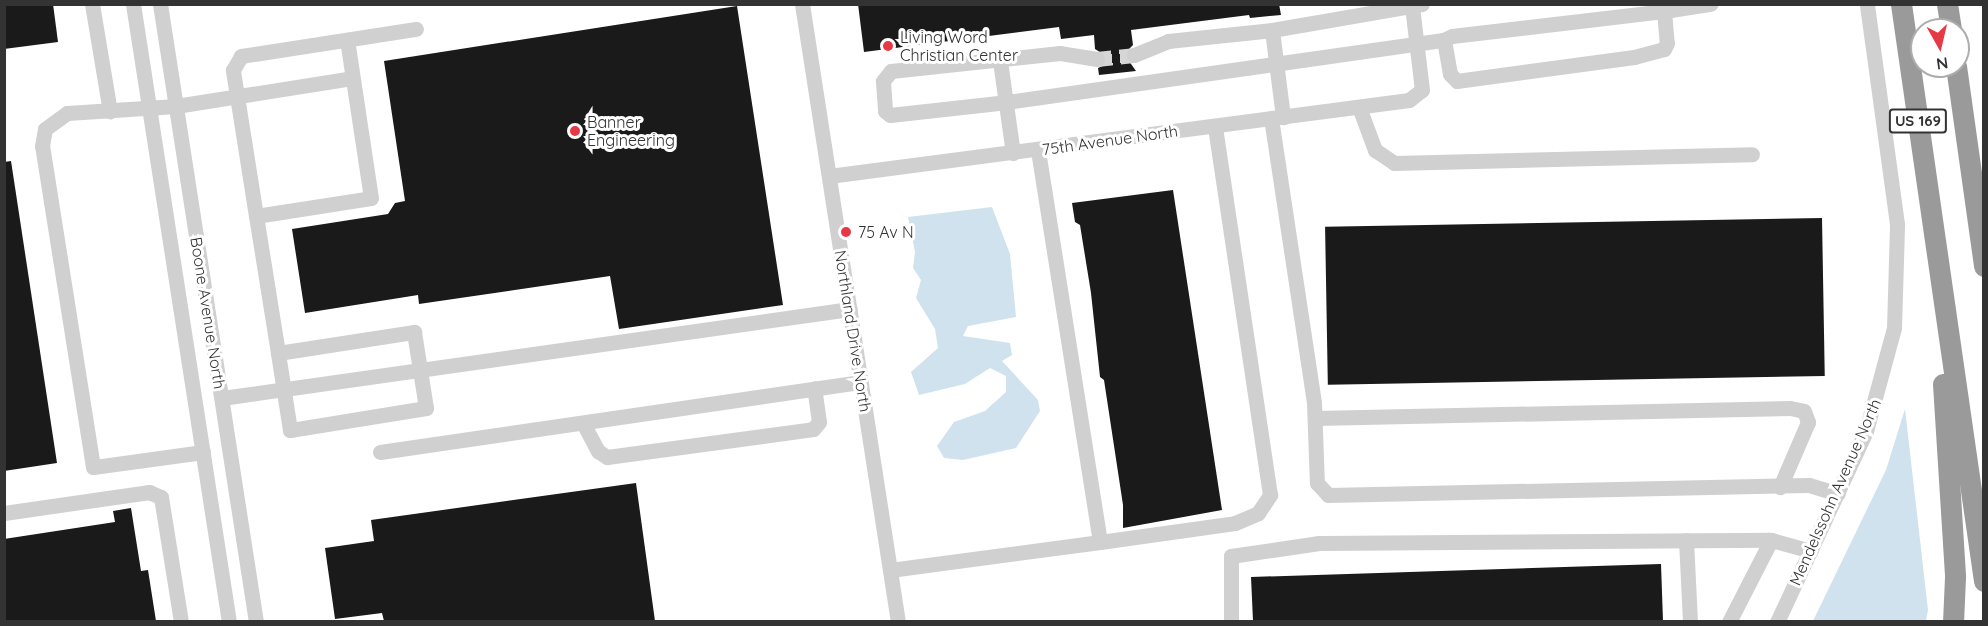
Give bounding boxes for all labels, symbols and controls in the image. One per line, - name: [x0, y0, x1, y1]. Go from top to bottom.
- north arrow: [1910, 18, 1970, 78]
- place label: Living Word Christian Center: [900, 27, 1018, 65]
- marker: Living Word Christian Center: [881, 39, 895, 53]
- text: N: [1935, 53, 1949, 75]
- road number: US 169: [1888, 109, 1948, 133]
- place label: Banner Engineering: [587, 112, 675, 150]
- street label: 75th Avenue North: [1041, 121, 1179, 159]
- marker: Banner Engineering: [568, 124, 582, 138]
- place label: 75 Av N: [858, 222, 914, 242]
- marker: 75 Av N: [839, 225, 853, 239]
- street label: Boone Avenue North: [187, 236, 229, 390]
- street label: Northland Drive North: [831, 249, 875, 413]
- street label: Mendelssohn Avenue North: [1785, 396, 1885, 588]

